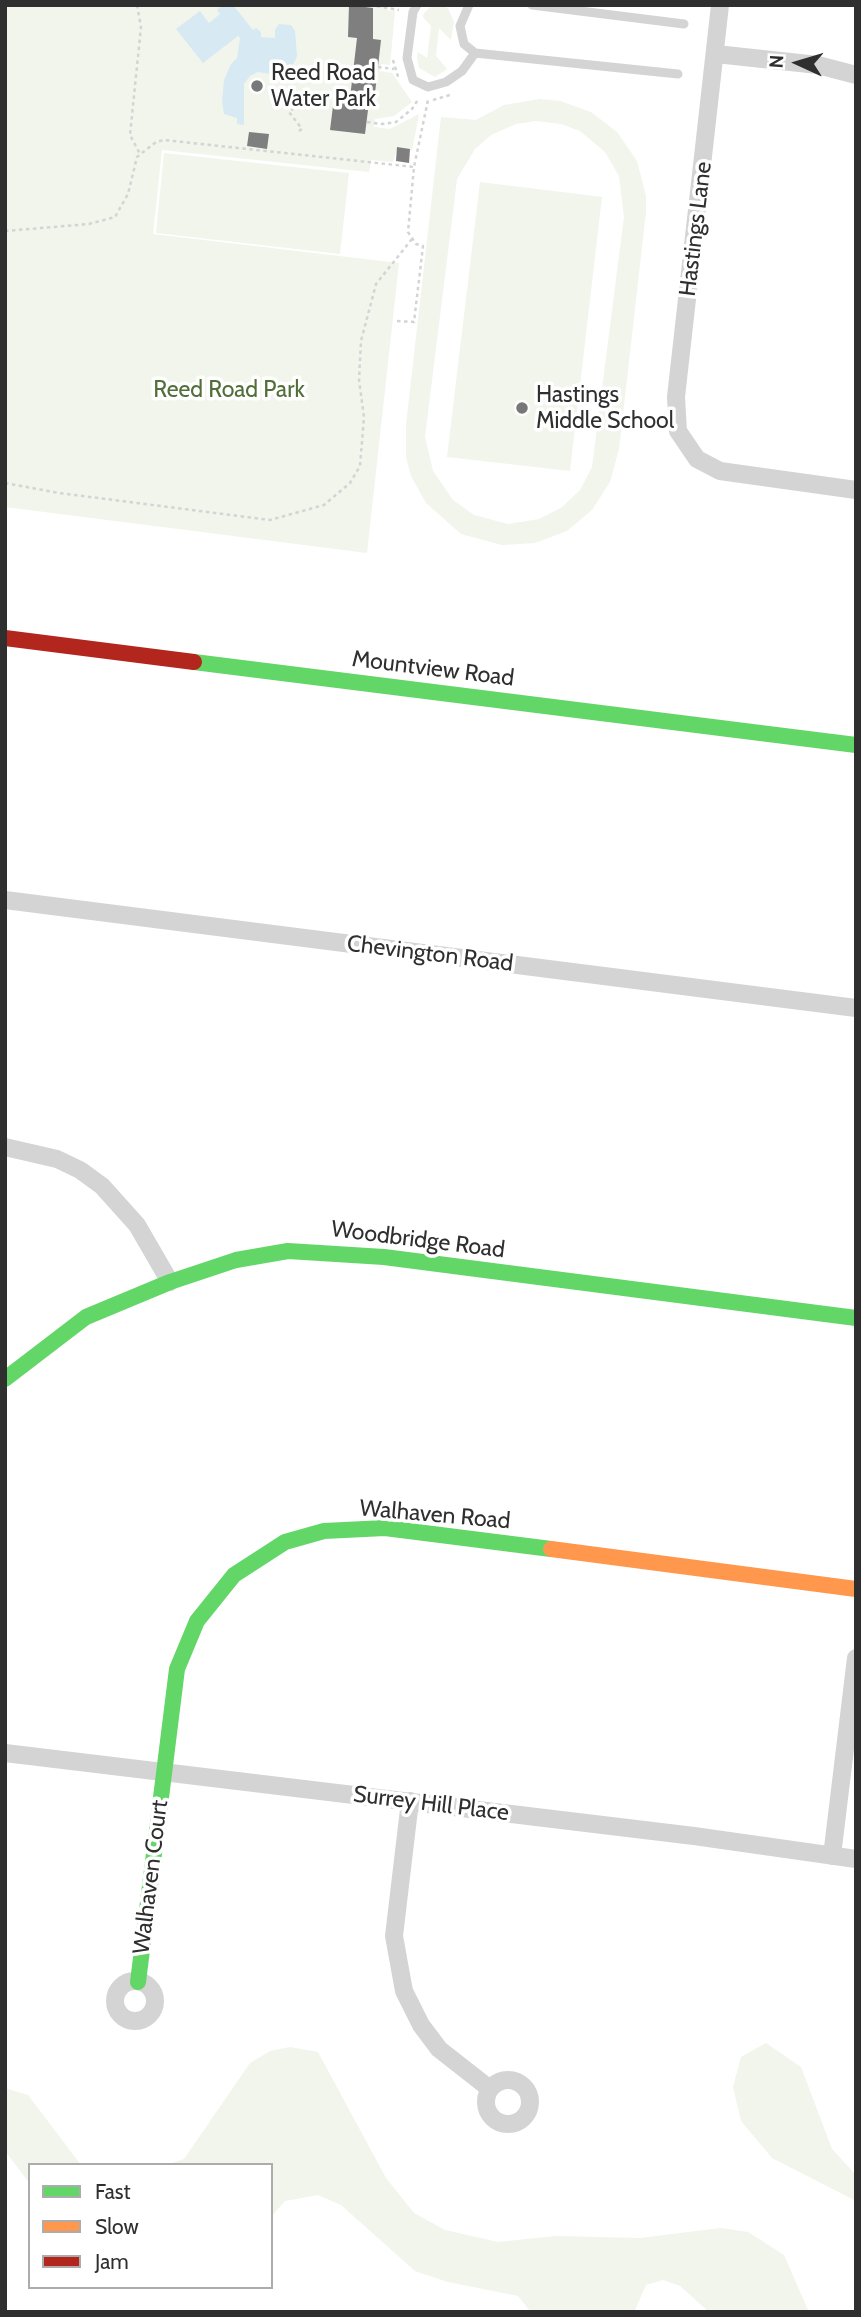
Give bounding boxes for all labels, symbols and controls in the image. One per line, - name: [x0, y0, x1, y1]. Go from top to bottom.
- north arrow: [763, 28, 833, 98]
- text: N: [765, 54, 788, 69]
- place label: Reed Road Water Park: [271, 59, 376, 113]
- marker: Reed Road Water Park: [249, 78, 265, 94]
- street label: Hastings Lane: [674, 160, 718, 298]
- park label: Reed Road Park: [153, 376, 305, 404]
- place label: Hastings Middle School: [536, 381, 674, 435]
- marker: Hastings Middle School: [514, 400, 530, 416]
- street label: Mountview Road: [350, 645, 516, 693]
- street label: Chevington Road: [345, 930, 515, 978]
- street label: Woodbridge Road: [330, 1216, 506, 1264]
- street label: Walhaven Road: [358, 1495, 512, 1535]
- street label: Surrey Hill Place: [352, 1781, 510, 1827]
- street label: Walhaven Court: [128, 1798, 174, 1956]
- legend: [28, 2163, 273, 2289]
- text: Fast: [95, 2179, 131, 2204]
- text: Slow: [95, 2214, 139, 2239]
- text: Jam: [95, 2249, 129, 2274]

